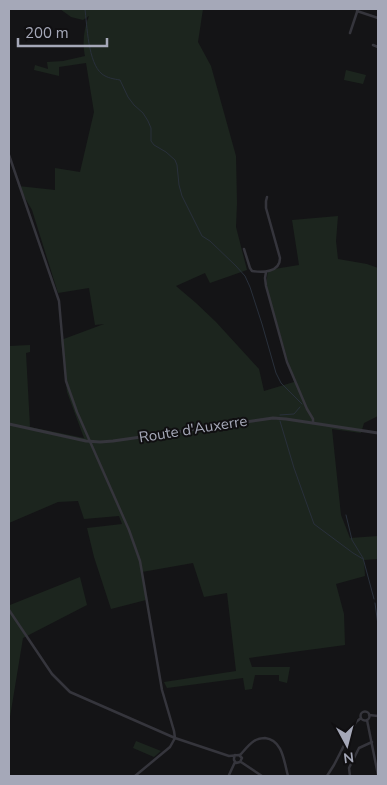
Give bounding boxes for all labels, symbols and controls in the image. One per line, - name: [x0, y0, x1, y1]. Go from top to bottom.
- scale bar: [18, 15, 106, 47]
- text: 200 m: [25, 23, 69, 43]
- street label: Route d'Auxerre: [137, 411, 249, 447]
- north arrow: [322, 720, 372, 770]
- text: N: [342, 747, 355, 767]

